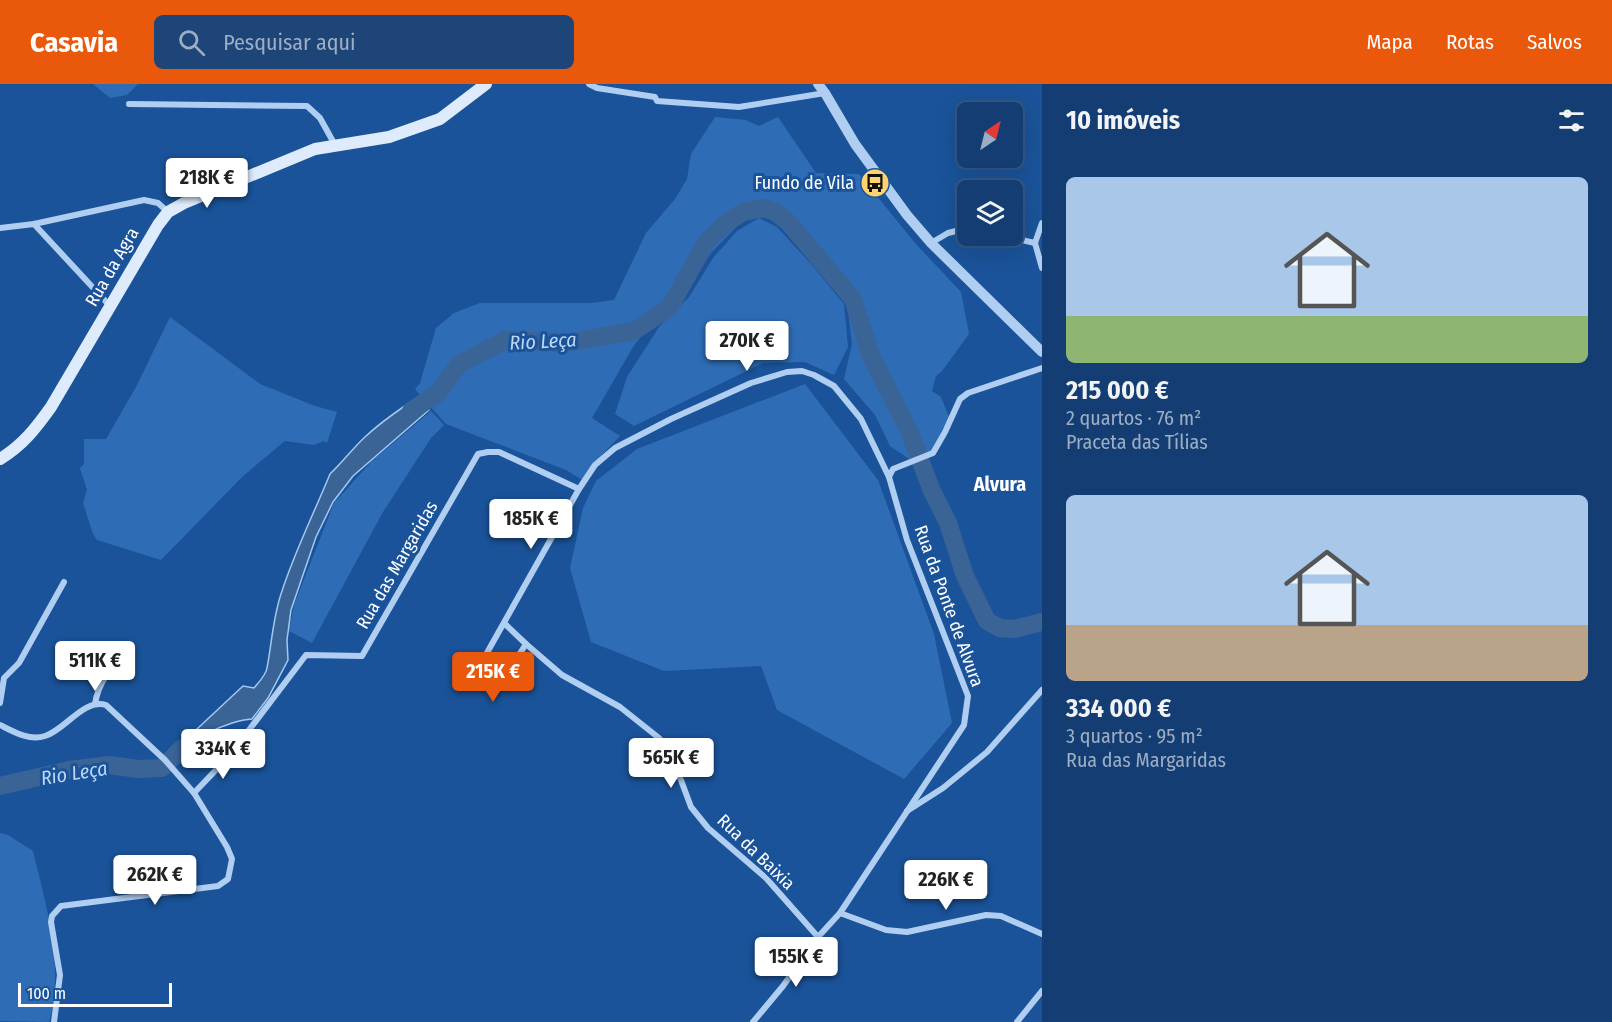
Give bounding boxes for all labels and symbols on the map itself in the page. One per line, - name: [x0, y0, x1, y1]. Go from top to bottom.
- north arrow: [957, 102, 1023, 168]
- pin: 218K €: [158, 158, 256, 209]
- bus stop icon: Fundo de Vila: [859, 167, 891, 199]
- place label: Fundo de Vila: [755, 172, 854, 194]
- street label: Rua da Agra: [81, 223, 143, 310]
- pin: 270K €: [698, 321, 796, 372]
- water label: Rio Leça: [509, 327, 577, 355]
- district label: Alvura: [973, 472, 1026, 496]
- street label: Rua das Margaridas: [351, 497, 443, 633]
- pin: 185K €: [482, 499, 580, 550]
- street label: Rua da Ponte de Alvura: [910, 522, 989, 690]
- pin: 511K €: [46, 641, 144, 692]
- pin: 215K €: [444, 652, 542, 703]
- pin: 334K €: [174, 729, 272, 780]
- pin: 565K €: [622, 738, 720, 789]
- water label: Rio Leça: [39, 756, 109, 790]
- street label: Rua da Baixia: [713, 810, 800, 895]
- pin: 262K €: [106, 855, 204, 906]
- pin: 226K €: [897, 860, 995, 911]
- pin: 155K €: [747, 937, 845, 988]
- scale bar: [18, 980, 172, 1008]

